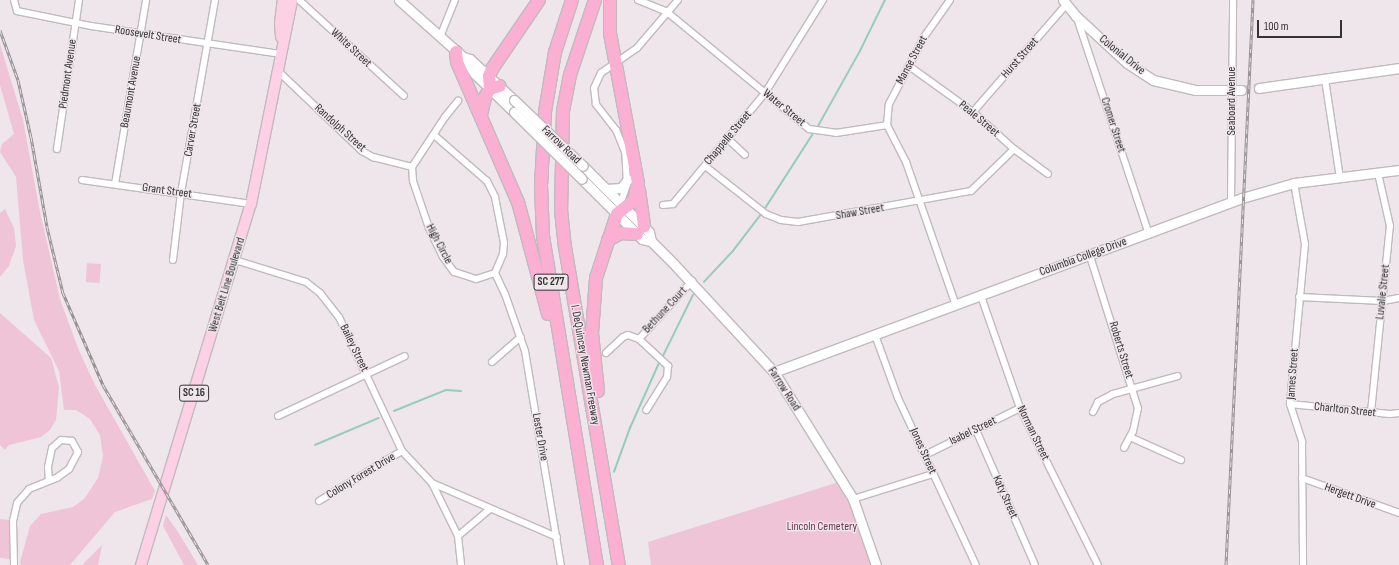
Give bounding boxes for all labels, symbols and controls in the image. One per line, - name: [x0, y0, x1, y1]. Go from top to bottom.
- scale bar: [1259, 12, 1344, 38]
- text: 100 m: [1264, 19, 1289, 34]
- street label: Roosevelt Street: [114, 23, 182, 47]
- street label: White Street: [328, 25, 374, 71]
- street label: Colonial Drive: [1096, 32, 1148, 78]
- street label: Manse Street: [893, 33, 931, 87]
- street label: Hurst Street: [998, 35, 1042, 81]
- street label: Piedmont Avenue: [56, 38, 80, 110]
- street label: Beaumont Avenue: [118, 55, 144, 129]
- street label: Seaboard Avenue: [1225, 67, 1239, 135]
- street label: Water Street: [760, 86, 808, 130]
- street label: Cromer Street: [1097, 96, 1129, 154]
- street label: Peale Street: [956, 98, 1002, 140]
- street label: Randolph Street: [311, 101, 369, 155]
- street label: Carver Street: [181, 102, 205, 158]
- street label: Chappelle Street: [701, 108, 755, 168]
- street label: Farrow Road: [538, 123, 584, 167]
- street label: Grant Street: [141, 180, 193, 202]
- street label: Shaw Street: [835, 201, 885, 223]
- street label: High Circle: [422, 221, 456, 267]
- street label: Columbia College Drive: [1037, 235, 1129, 279]
- street label: West Belt Line Boulevard: [206, 236, 248, 334]
- street label: Luvalie Street: [1373, 264, 1393, 320]
- road number: SC 277: [533, 273, 569, 291]
- street label: Bethune Court: [640, 284, 690, 336]
- street label: I. DeQuincey Newman Freeway: [567, 304, 603, 426]
- street label: Roberts Street: [1106, 320, 1136, 380]
- street label: Bailey Street: [336, 322, 372, 374]
- street label: James Street: [1284, 348, 1302, 400]
- street label: Farrow Road: [765, 364, 803, 414]
- road number: SC 16: [179, 384, 209, 402]
- street label: Charlton Street: [1313, 400, 1377, 420]
- street label: Norman Street: [1014, 403, 1052, 463]
- street label: Lester Drive: [529, 412, 551, 462]
- street label: Isabel Street: [947, 413, 999, 449]
- street label: Jones Street: [906, 426, 940, 476]
- street label: Colony Forest Drive: [324, 450, 398, 502]
- street label: Katy Street: [989, 473, 1021, 521]
- street label: Hergett Drive: [1322, 480, 1378, 512]
- park label: Lincoln Cemetery: [787, 520, 857, 534]

